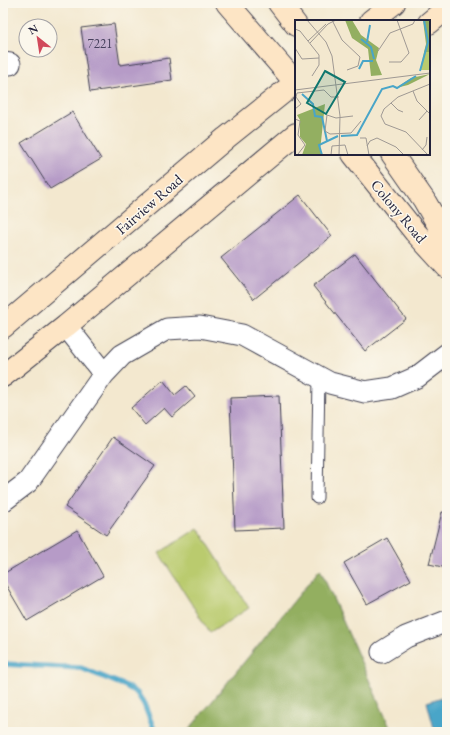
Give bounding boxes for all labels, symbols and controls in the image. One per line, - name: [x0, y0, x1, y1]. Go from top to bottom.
- north arrow: [18, 18, 58, 58]
- inset map: [295, 20, 430, 155]
- text: N: [26, 21, 40, 38]
- house number: 7221: [88, 35, 112, 52]
- street label: Fairview Road: [112, 169, 187, 238]
- street label: Colony Road: [367, 175, 431, 247]

